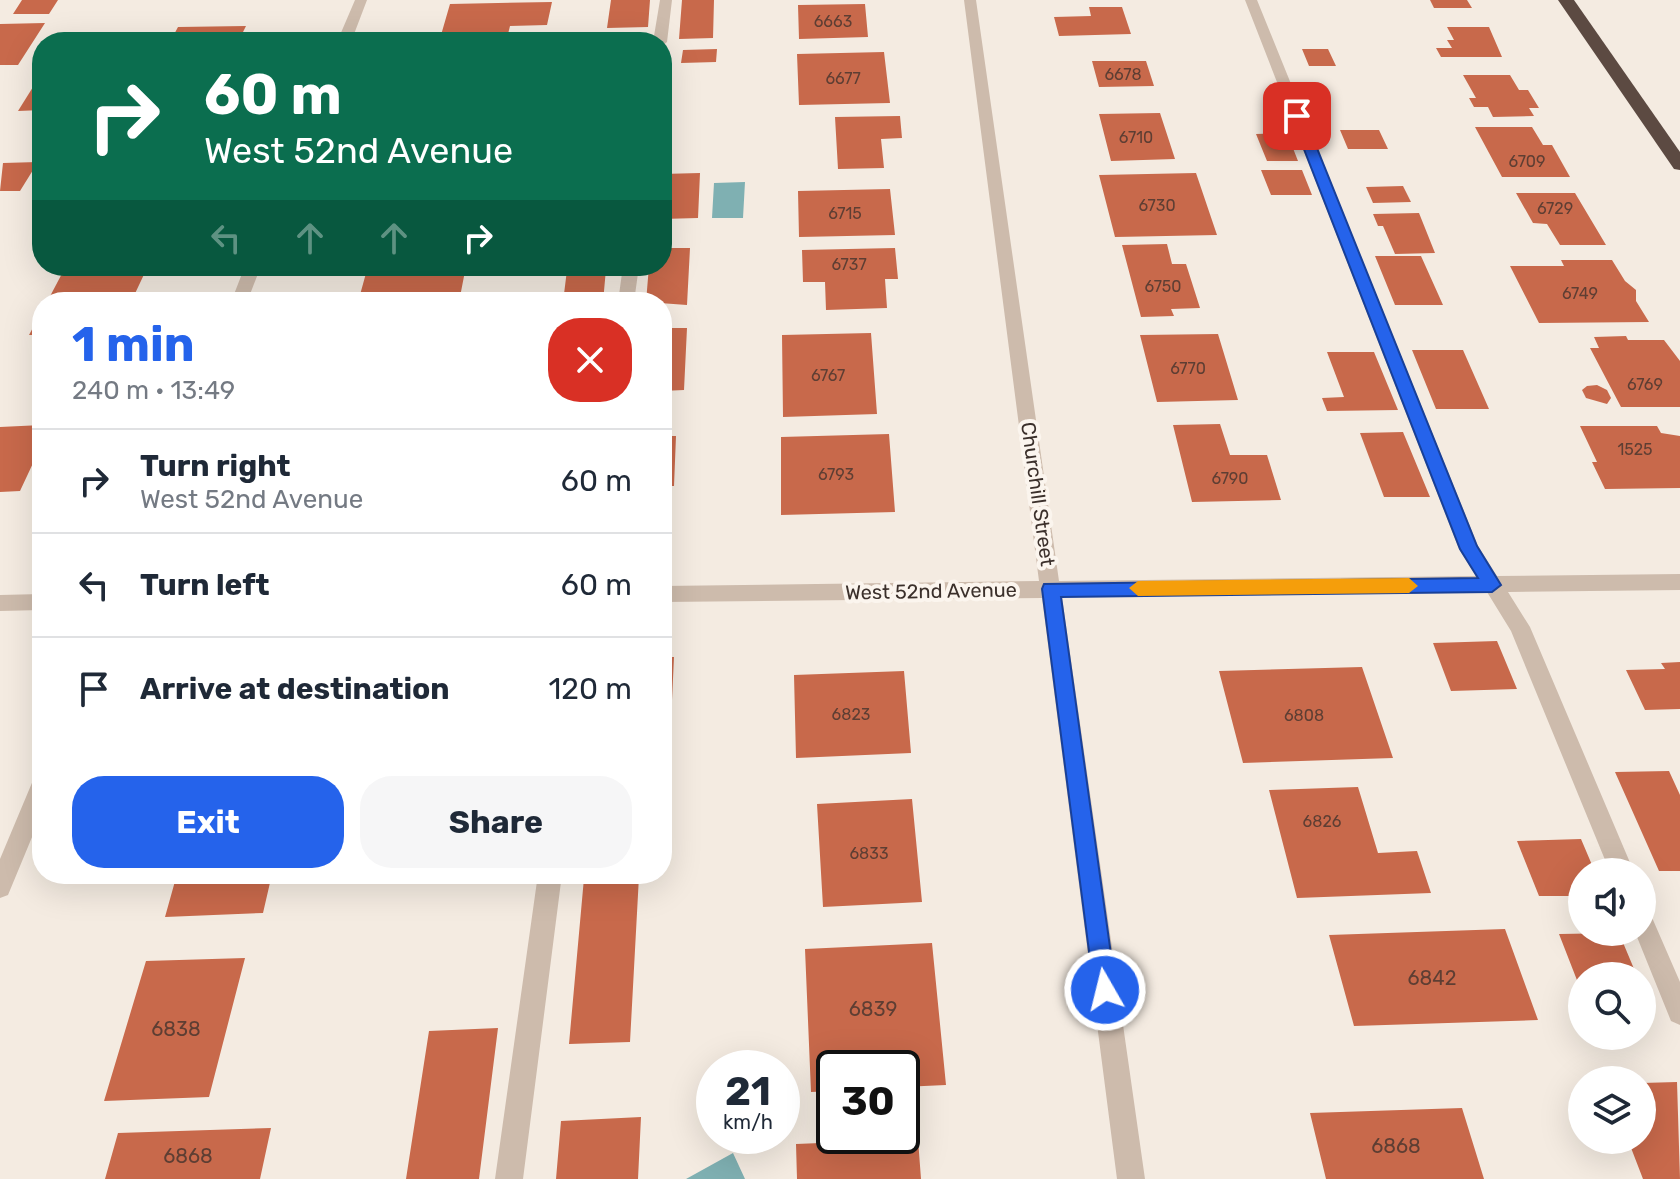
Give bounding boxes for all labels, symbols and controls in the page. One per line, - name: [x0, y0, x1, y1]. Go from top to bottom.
- house number: 6663: [814, 12, 852, 31]
- text: 60 m: [204, 62, 342, 128]
- icon: right: [72, 64, 176, 168]
- house number: 6678: [1104, 65, 1142, 84]
- house number: 6677: [825, 69, 861, 88]
- pin: [1263, 82, 1331, 150]
- icon: arrive: [1275, 94, 1319, 138]
- house number: 6710: [1119, 128, 1153, 147]
- text: West 52nd Avenue: [204, 129, 513, 172]
- house number: 6709: [1508, 152, 1546, 171]
- house number: 6730: [1138, 196, 1176, 215]
- house number: 6729: [1537, 199, 1573, 218]
- house number: 6715: [828, 204, 862, 223]
- icon: left: [204, 216, 248, 260]
- icon: ahead: [288, 216, 332, 260]
- icon: ahead: [372, 216, 416, 260]
- icon: right: [456, 216, 500, 260]
- house number: 6737: [831, 255, 867, 274]
- house number: 6750: [1144, 277, 1182, 296]
- house number: 6749: [1562, 284, 1598, 303]
- text: 1 min: [72, 316, 195, 373]
- button: close: [548, 318, 632, 402]
- house number: 6770: [1170, 359, 1206, 378]
- house number: 6767: [811, 366, 845, 385]
- text: 240 m · 13:49: [72, 375, 235, 406]
- house number: 6769: [1627, 375, 1663, 394]
- street label: Churchill Street: [1016, 420, 1060, 568]
- house number: 1525: [1617, 440, 1653, 459]
- text: Turn right: [140, 448, 291, 484]
- icon: right: [72, 459, 116, 503]
- text: 60 m: [561, 463, 632, 499]
- house number: 6793: [818, 465, 854, 484]
- house number: 6790: [1211, 469, 1249, 488]
- text: West 52nd Avenue: [140, 484, 363, 515]
- icon: left: [72, 563, 116, 607]
- text: Turn left: [140, 567, 270, 603]
- text: 60 m: [561, 567, 632, 603]
- street label: West 52nd Avenue: [845, 578, 1017, 604]
- icon: arrive: [72, 667, 116, 711]
- text: Arrive at destination: [140, 671, 450, 707]
- text: 120 m: [548, 671, 632, 707]
- house number: 6823: [832, 705, 870, 724]
- house number: 6808: [1284, 706, 1324, 725]
- button: Exit: [72, 776, 344, 868]
- button: Share: [360, 776, 632, 868]
- house number: 6826: [1303, 812, 1342, 831]
- house number: 6833: [849, 844, 889, 863]
- map controls: [1568, 858, 1656, 1154]
- button: sound: [1568, 858, 1656, 946]
- position arrow: [1063, 948, 1147, 1032]
- button: search: [1568, 962, 1656, 1050]
- house number: 6842: [1408, 966, 1456, 990]
- house number: 6839: [849, 997, 897, 1021]
- house number: 6838: [151, 1017, 201, 1041]
- speed limit sign: 30: [816, 1050, 920, 1154]
- button: layers: [1568, 1066, 1656, 1154]
- text: 21: [725, 1068, 771, 1115]
- text: km/h: [723, 1110, 773, 1134]
- house number: 6868: [1371, 1134, 1421, 1158]
- house number: 6868: [163, 1144, 213, 1168]

